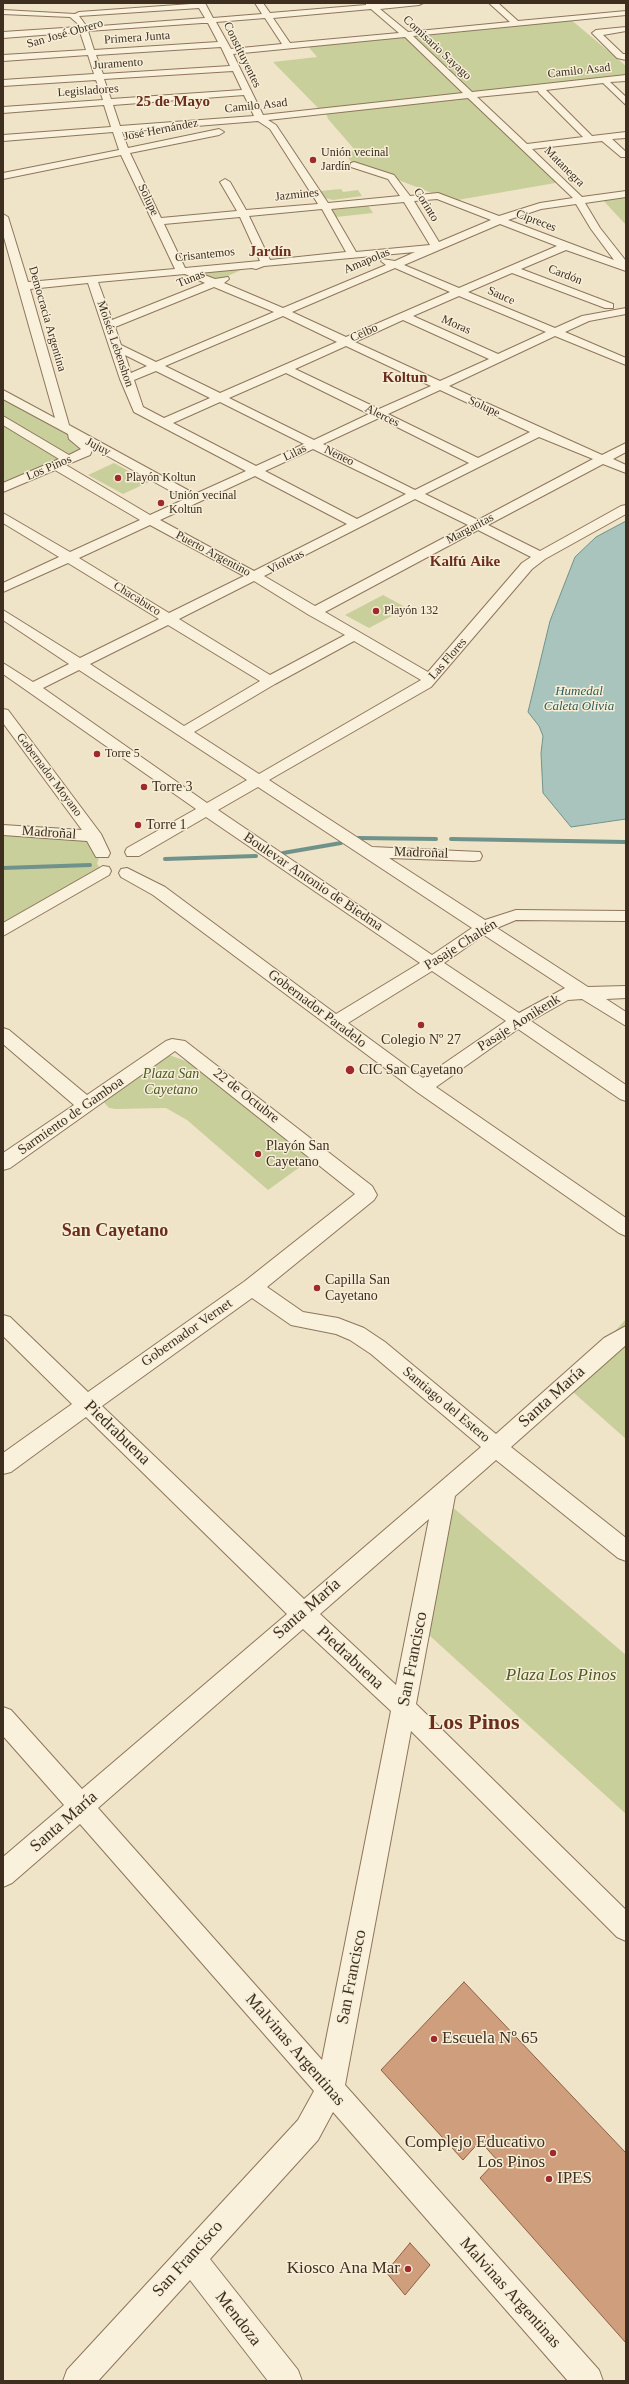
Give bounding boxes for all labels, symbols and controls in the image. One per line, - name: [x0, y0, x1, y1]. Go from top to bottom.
- street label: Comisario Sayago: [400, 13, 474, 83]
- street label: San José Obrero: [25, 16, 105, 52]
- street label: Constituyentes: [220, 20, 264, 90]
- street label: Primera Junta: [103, 29, 171, 47]
- street label: Juramento: [93, 55, 143, 73]
- street label: Camilo Asad: [547, 61, 611, 81]
- street label: Legisladores: [57, 82, 119, 100]
- district label: 25 de Mayo: [136, 93, 210, 111]
- street label: Camilo Asad: [224, 96, 288, 116]
- street label: José Hernández: [123, 116, 199, 144]
- street label: Matanegra: [541, 144, 587, 190]
- place label: Unión vecinal Jardín: [321, 146, 389, 174]
- marker: Unión vecinal Jardín: [308, 155, 318, 165]
- street label: Solupe: [134, 182, 162, 218]
- street label: Jazmines: [274, 186, 320, 204]
- street label: Corinto: [410, 186, 442, 224]
- street label: Cipreces: [514, 207, 558, 235]
- district label: Jardín: [249, 243, 291, 261]
- street label: Crisantemos: [174, 245, 236, 265]
- street label: Amapolas: [342, 245, 392, 277]
- street label: Cardón: [546, 262, 584, 288]
- street label: Democracia Argentina: [25, 265, 69, 373]
- street label: Tunas: [175, 267, 207, 291]
- street label: Sauce: [485, 284, 517, 308]
- street label: Moisés Lebenshon: [93, 299, 137, 389]
- street label: Moras: [439, 312, 473, 338]
- street label: Ceibo: [348, 321, 380, 345]
- district label: Koltun: [382, 369, 428, 387]
- street label: Solupe: [466, 393, 502, 421]
- street label: Alerces: [362, 401, 402, 431]
- street label: Jujuy: [83, 435, 113, 459]
- street label: Lilas: [281, 441, 309, 465]
- street label: Neneo: [322, 443, 356, 469]
- street label: Los Pinos: [24, 452, 74, 484]
- place label: Playón Koltun: [126, 471, 196, 485]
- marker: Playón Koltun: [113, 473, 123, 483]
- place label: Unión vecinal Koltun: [169, 489, 237, 517]
- marker: Unión vecinal Koltun: [156, 498, 166, 508]
- street label: Margaritas: [444, 510, 496, 548]
- street label: Puerto Argentino: [173, 528, 253, 580]
- street label: Violetas: [265, 547, 307, 577]
- district label: Kalfú Aike: [430, 553, 500, 571]
- street label: Chacabuco: [111, 579, 163, 619]
- place label: Playón 132: [384, 604, 438, 618]
- marker: Playón 132: [371, 606, 381, 616]
- street label: Las Flores: [426, 635, 470, 683]
- water label: Humedal Caleta Olivia: [544, 684, 614, 715]
- street label: Gobernador Moyano: [13, 731, 85, 819]
- place label: Torre 5: [105, 747, 140, 761]
- marker: Torre 5: [92, 749, 102, 759]
- place label: Torre 3: [152, 779, 193, 795]
- marker: Torre 3: [139, 782, 149, 792]
- place label: Torre 1: [146, 817, 187, 833]
- marker: Torre 1: [133, 820, 143, 830]
- street label: Madroñal: [21, 823, 77, 843]
- street label: Boulevar Antonio de Biedma: [240, 829, 386, 935]
- street label: Madroñal: [394, 844, 448, 862]
- street label: Pasaje Chaltén: [421, 916, 501, 974]
- street label: Gobernador Paradelo: [264, 966, 370, 1052]
- street label: Pasaje Aonikenk: [474, 991, 564, 1055]
- marker: Colegio Nº 27: [416, 1020, 426, 1030]
- place label: Colegio Nº 27: [381, 1032, 461, 1048]
- place label: CIC San Cayetano: [359, 1062, 463, 1078]
- marker: CIC San Cayetano: [344, 1064, 356, 1076]
- street label: 22 de Octubre: [210, 1065, 282, 1127]
- park label: Plaza San Cayetano: [143, 1066, 199, 1098]
- street label: Sarmiento de Gamboa: [15, 1073, 127, 1159]
- place label: Playón San Cayetano: [266, 1138, 329, 1170]
- marker: Playón San Cayetano: [253, 1149, 263, 1159]
- district label: San Cayetano: [62, 1220, 168, 1242]
- place label: Capilla San Cayetano: [325, 1272, 390, 1304]
- marker: Capilla San Cayetano: [312, 1283, 322, 1293]
- street label: Gobernador Vernet: [138, 1295, 236, 1371]
- street label: Santa María: [514, 1362, 590, 1432]
- street label: Santiago del Estero: [399, 1364, 493, 1446]
- street label: Piedrabuena: [80, 1396, 154, 1470]
- street label: Santa María: [269, 1574, 345, 1644]
- street label: San Francisco: [394, 1610, 432, 1708]
- street label: Piedrabuena: [312, 1622, 388, 1694]
- park label: Plaza Los Pinos: [506, 1666, 616, 1686]
- district label: Los Pinos: [428, 1710, 520, 1736]
- street label: Santa María: [26, 1787, 102, 1857]
- street label: San Francisco: [333, 1928, 371, 2026]
- street label: Malvinas Argentinas: [241, 1990, 349, 2110]
- place label: Escuela Nº 65: [442, 2029, 538, 2049]
- marker: Escuela Nº 65: [429, 2034, 439, 2044]
- place label: Complejo Educativo Los Pinos: [405, 2133, 545, 2173]
- marker: Complejo Educativo Los Pinos: [548, 2148, 558, 2158]
- place label: IPES: [557, 2169, 592, 2189]
- marker: IPES: [544, 2174, 554, 2184]
- street label: San Francisco: [148, 2217, 228, 2301]
- street label: Malvinas Argentinas: [455, 2233, 565, 2353]
- place label: Kiosco Ana Mar: [287, 2259, 400, 2279]
- marker: Kiosco Ana Mar: [403, 2264, 413, 2274]
- street label: Mendoza: [210, 2288, 266, 2350]

